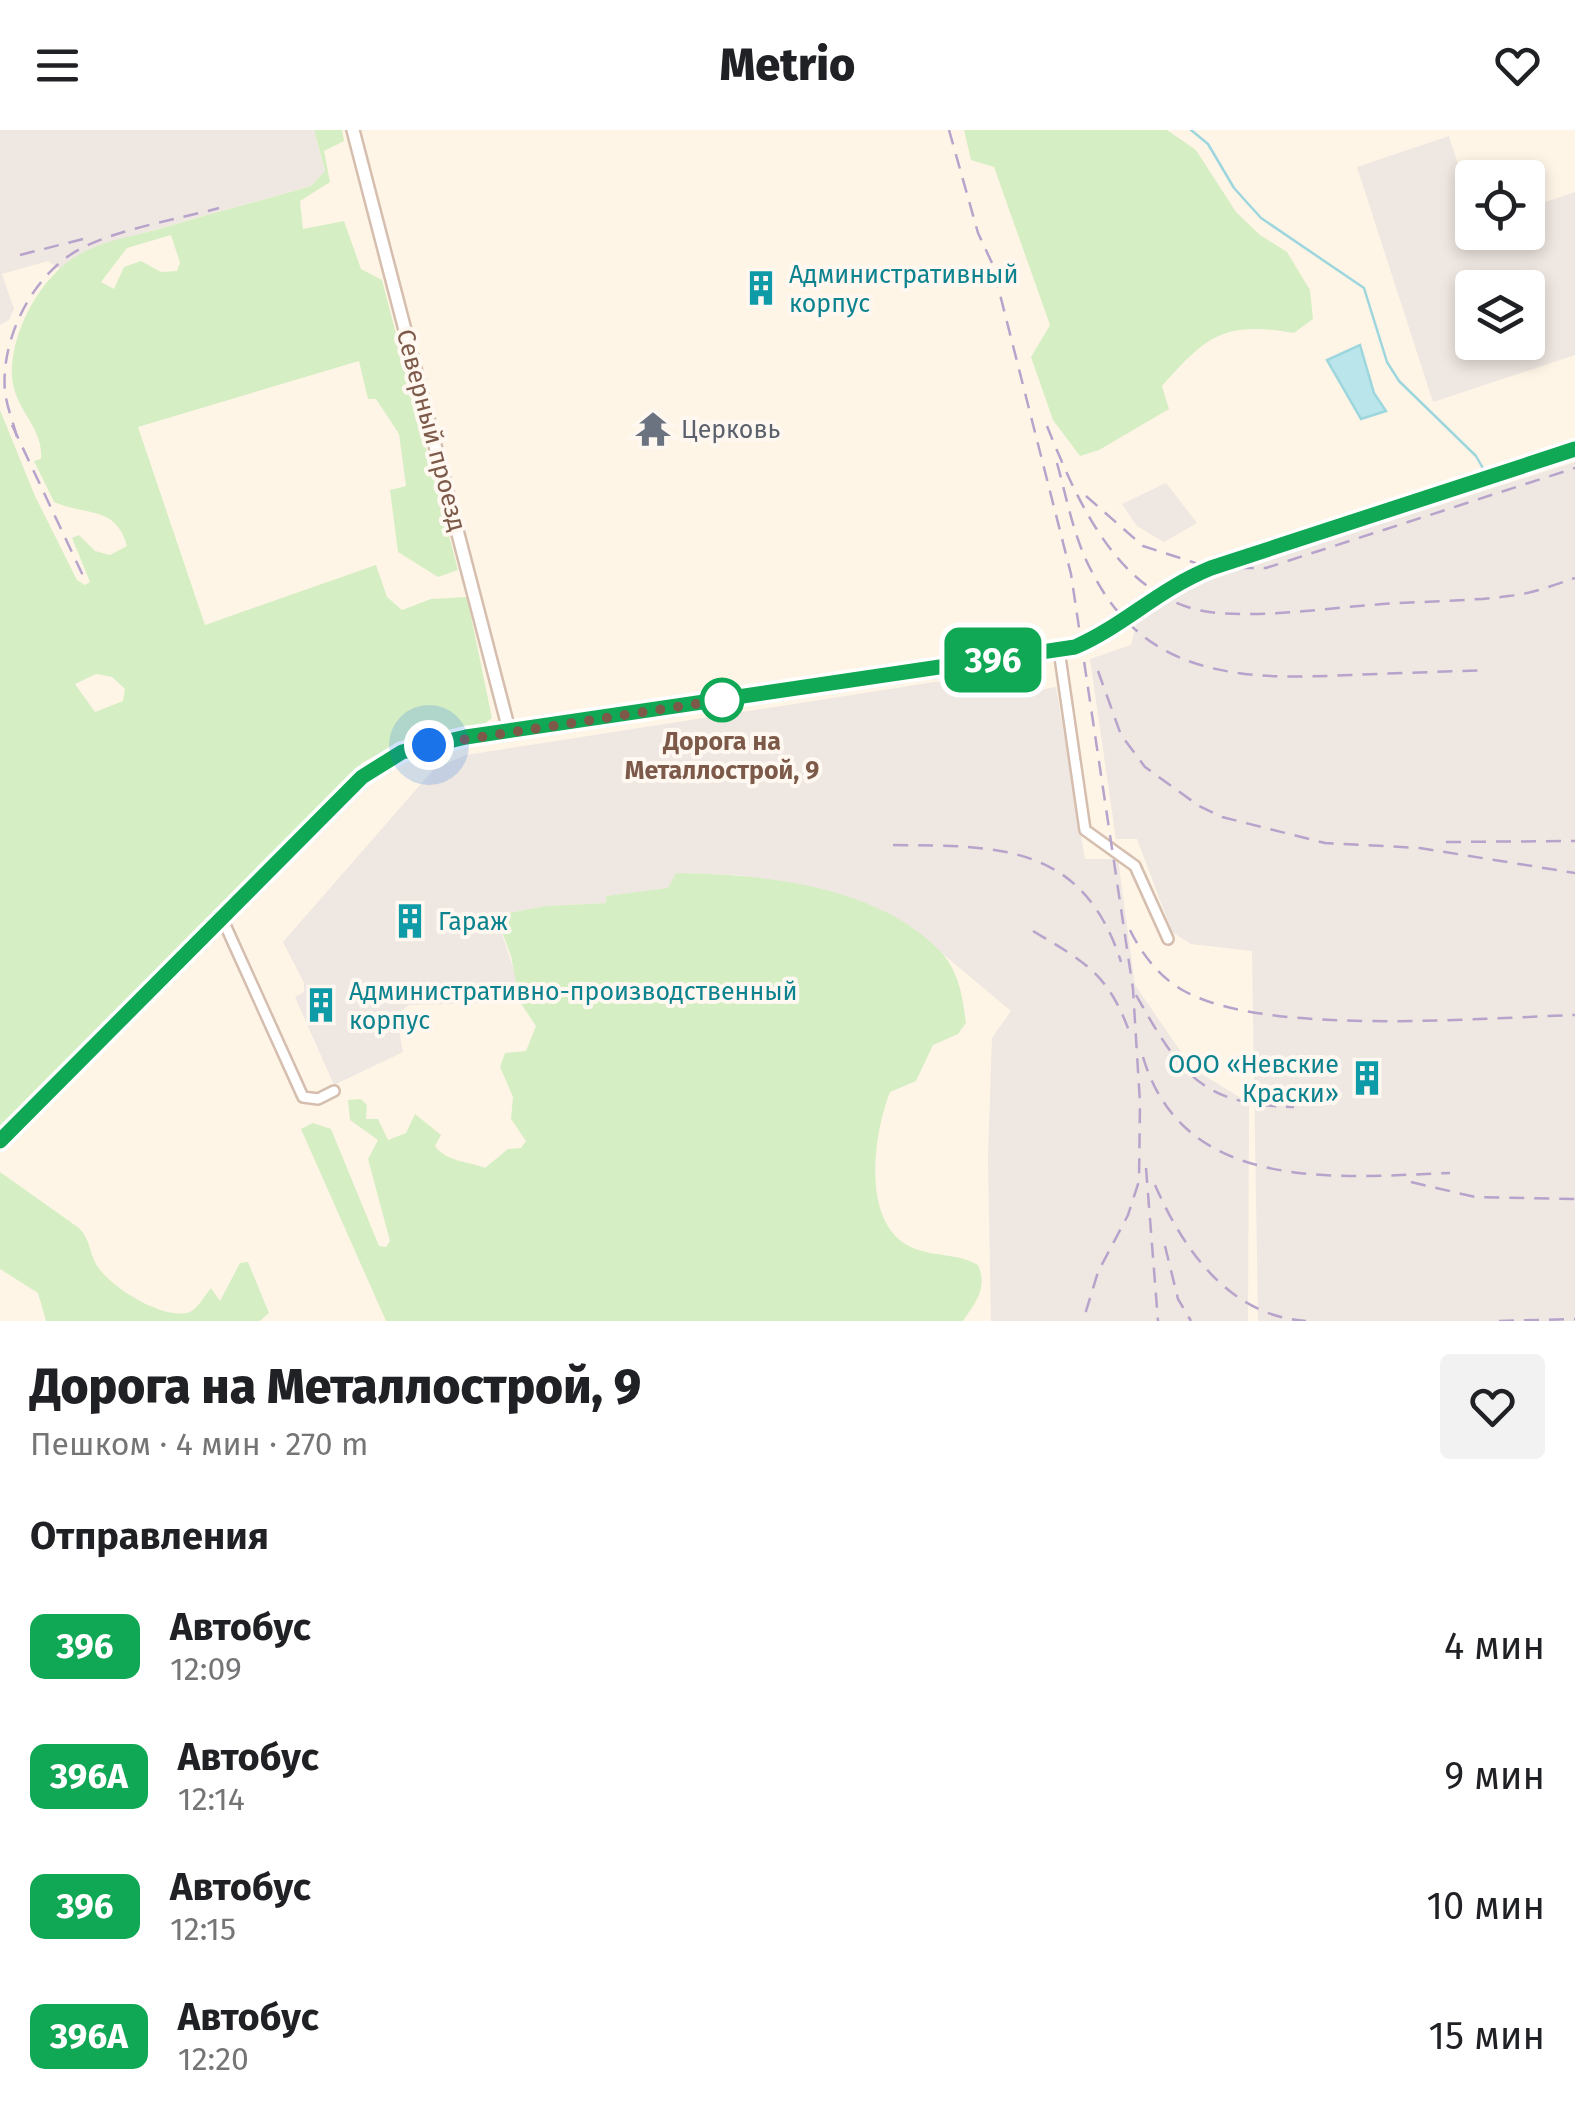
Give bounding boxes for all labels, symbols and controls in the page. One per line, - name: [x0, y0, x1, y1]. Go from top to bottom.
- icon: menu: [30, 38, 85, 93]
- text: Metrio: [720, 38, 855, 92]
- icon: heart: [1490, 38, 1545, 93]
- map controls: [1455, 160, 1545, 360]
- button: locate: [1455, 160, 1545, 250]
- place label: Административный корпус: [789, 260, 1018, 319]
- building icon: Административный корпус: [742, 269, 780, 307]
- button: layers: [1455, 270, 1545, 360]
- street label: Северный проезд: [390, 326, 472, 535]
- temple icon: Церковь: [634, 410, 672, 448]
- place label: Церковь: [681, 415, 781, 445]
- line badge: 396: [936, 628, 1050, 692]
- text: 396: [964, 639, 1022, 681]
- marker: Дорога на Металлострой, 9: [701, 679, 743, 721]
- your location: [404, 720, 454, 770]
- place label: Дорога на Металлострой, 9: [625, 727, 819, 786]
- building icon: Гараж: [391, 902, 429, 940]
- place label: Гараж: [438, 907, 508, 937]
- place label: Административно-производственный корпус: [349, 977, 798, 1036]
- building icon: Административно-производственный корпус: [302, 986, 340, 1024]
- place label: ООО «Невские Краски»: [1168, 1050, 1339, 1109]
- building icon: ООО «Невские Краски»: [1348, 1059, 1386, 1097]
- button: heart: [1440, 1354, 1545, 1459]
- text: Дорога на Металлострой, 9: [30, 1358, 641, 1416]
- text: Пешком · 4 мин · 270 m: [30, 1425, 369, 1463]
- text: Отправления: [30, 1513, 269, 1559]
- text: Автобус: [170, 1604, 311, 1650]
- text: 4 мин: [1444, 1623, 1545, 1669]
- text: 396: [56, 1625, 114, 1667]
- text: 12:09: [170, 1650, 242, 1688]
- text: Автобус: [178, 1734, 319, 1780]
- text: 9 мин: [1444, 1753, 1545, 1799]
- text: 396А: [50, 1755, 128, 1797]
- text: 12:14: [178, 1780, 245, 1818]
- text: Автобус: [170, 1864, 311, 1910]
- text: 10 мин: [1426, 1883, 1545, 1929]
- text: 396: [56, 1885, 114, 1927]
- text: 12:15: [170, 1910, 236, 1948]
- text: Автобус: [178, 1994, 319, 2040]
- text: 15 мин: [1429, 2013, 1545, 2059]
- text: 396А: [50, 2015, 128, 2057]
- text: 12:20: [178, 2040, 249, 2078]

